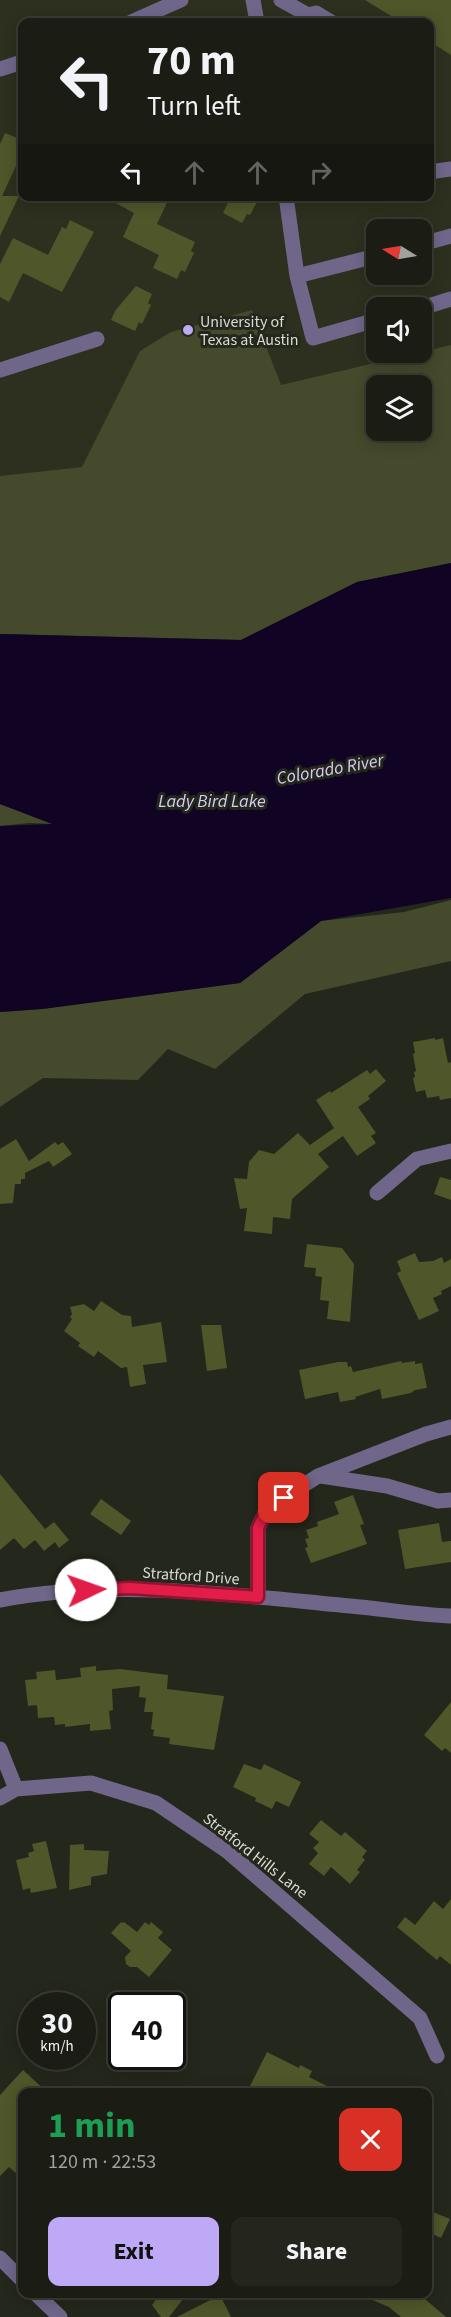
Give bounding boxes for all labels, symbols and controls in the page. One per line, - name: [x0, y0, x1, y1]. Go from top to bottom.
- text: 70 m: [147, 31, 236, 91]
- icon: left: [48, 42, 126, 120]
- text: Turn left: [147, 87, 241, 126]
- icon: left: [115, 156, 148, 189]
- icon: ahead: [178, 156, 211, 189]
- icon: ahead: [241, 156, 274, 189]
- icon: right: [304, 156, 337, 189]
- north arrow: [366, 219, 432, 285]
- map controls: [366, 219, 432, 441]
- button: sound: [366, 297, 432, 363]
- place label: University of Texas at Austin: [200, 311, 299, 351]
- marker: University of Texas at Austin: [181, 323, 195, 337]
- button: layers: [366, 375, 432, 441]
- water label: Colorado River: [275, 748, 386, 791]
- water label: Lady Bird Lake: [158, 789, 266, 814]
- pin: [258, 1472, 309, 1523]
- icon: arrive: [267, 1481, 300, 1514]
- position arrow: [54, 1558, 118, 1622]
- street label: Stratford Drive: [142, 1562, 240, 1590]
- street label: Stratford Hills Lane: [198, 1808, 312, 1904]
- speed limit sign: 40: [108, 1992, 186, 2070]
- text: 30: [41, 2002, 73, 2045]
- text: km/h: [40, 2036, 74, 2057]
- text: 1 min: [48, 2100, 136, 2151]
- button: close: [339, 2108, 402, 2171]
- text: 120 m · 22:53: [48, 2148, 156, 2176]
- button: Exit: [48, 2217, 219, 2286]
- button: Share: [231, 2217, 402, 2286]

